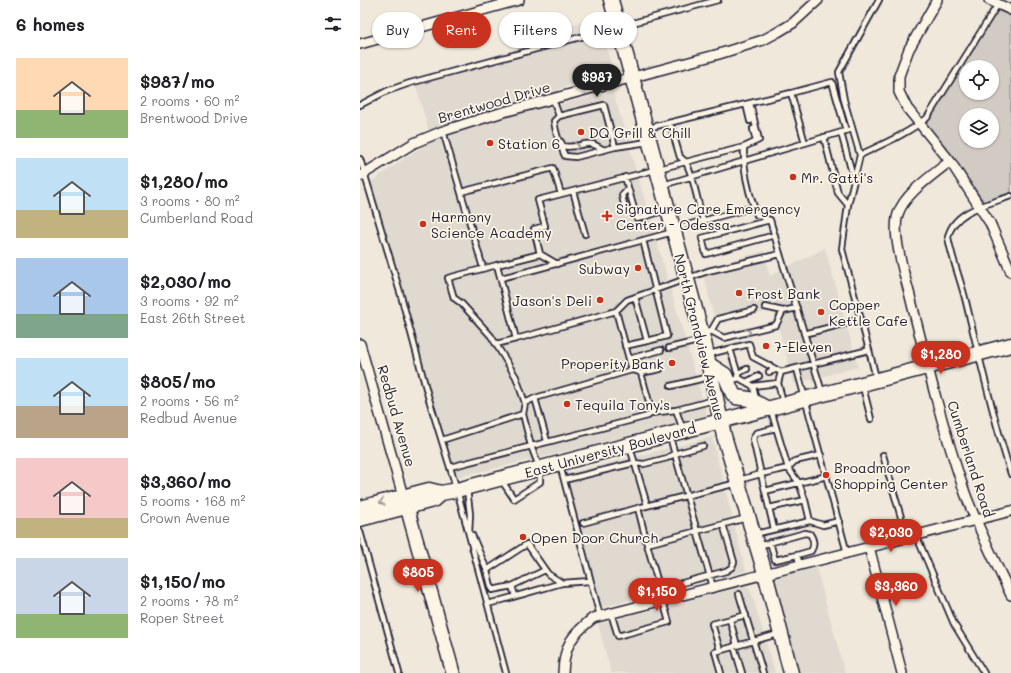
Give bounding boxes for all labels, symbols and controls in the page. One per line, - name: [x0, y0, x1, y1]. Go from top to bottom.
- chip: Buy: [372, 12, 424, 48]
- chip: Rent: [432, 12, 491, 48]
- chip: Filters: [499, 12, 572, 48]
- chip: New: [580, 12, 637, 48]
- text: 6 homes: [16, 13, 85, 35]
- icon: filters: [322, 13, 344, 35]
- map controls: [959, 60, 999, 148]
- button: locate: [959, 60, 999, 100]
- pin: $987: [573, 64, 621, 98]
- text: $987: [581, 68, 613, 85]
- text: $987/mo: [140, 70, 214, 92]
- icon: home: [48, 74, 96, 122]
- street label: Brentwood Drive: [436, 77, 552, 127]
- text: 2 rooms · 60 m²: [140, 92, 239, 109]
- button: layers: [959, 108, 999, 148]
- text: Brentwood Drive: [140, 109, 248, 126]
- place label: DQ Grill & Chill: [589, 123, 691, 142]
- marker: DQ Grill & Chill: [576, 127, 586, 137]
- place label: Station 6: [498, 134, 560, 153]
- marker: Station 6: [485, 138, 495, 148]
- one-way arrow: [574, 142, 580, 151]
- place label: Mr. Gatti's: [801, 168, 873, 187]
- text: $1,280/mo: [140, 170, 228, 192]
- marker: Mr. Gatti's: [788, 172, 798, 182]
- icon: home: [48, 174, 96, 222]
- text: 3 rooms · 80 m²: [140, 192, 240, 209]
- place label: Signature Care Emergency Center - Odessa: [616, 199, 801, 234]
- place label: Harmony Science Academy: [431, 207, 552, 242]
- text: Cumberland Road: [140, 209, 253, 226]
- marker: Signature Care Emergency Center - Odessa: [601, 210, 613, 222]
- marker: Harmony Science Academy: [418, 219, 428, 229]
- street label: North Grandview Avenue: [670, 252, 730, 422]
- place label: Subway: [579, 259, 630, 278]
- marker: Subway: [633, 263, 643, 273]
- text: $2,030/mo: [140, 270, 231, 292]
- icon: home: [48, 274, 96, 322]
- place label: Frost Bank: [747, 284, 820, 303]
- marker: Frost Bank: [734, 288, 744, 298]
- place label: Jason's Deli: [512, 291, 592, 310]
- text: 3 rooms · 92 m²: [140, 292, 239, 309]
- marker: Jason's Deli: [595, 295, 605, 305]
- place label: Copper Kettle Cafe: [829, 295, 908, 330]
- marker: Copper Kettle Cafe: [816, 307, 826, 317]
- text: East 26th Street: [140, 309, 245, 326]
- one-way arrow: [744, 329, 751, 337]
- place label: 7-Eleven: [774, 337, 832, 356]
- marker: 7-Eleven: [761, 341, 771, 351]
- pin: $1,280: [908, 341, 974, 375]
- text: $1,280: [920, 345, 962, 362]
- place label: Properity Bank: [561, 354, 664, 373]
- marker: Properity Bank: [667, 358, 677, 368]
- street label: Redbud Avenue: [373, 363, 421, 469]
- text: $805/mo: [140, 370, 216, 392]
- icon: home: [48, 374, 96, 422]
- text: 2 rooms · 56 m²: [140, 392, 239, 409]
- place label: Tequila Tony's: [575, 395, 670, 414]
- street label: Cumberland Road: [943, 398, 999, 520]
- marker: Tequila Tony's: [562, 399, 572, 409]
- text: Redbud Avenue: [140, 409, 237, 426]
- street label: East University Boulevard: [522, 418, 698, 482]
- place label: Broadmoor Shopping Center: [834, 458, 948, 493]
- text: $3,360/mo: [140, 470, 231, 492]
- marker: Broadmoor Shopping Center: [821, 470, 831, 480]
- icon: home: [48, 474, 96, 522]
- text: 5 rooms · 168 m²: [140, 492, 245, 509]
- one-way arrow: [378, 497, 385, 506]
- text: Crown Avenue: [140, 509, 230, 526]
- pin: $2,030: [858, 519, 924, 553]
- text: $2,030: [869, 523, 913, 540]
- place label: Open Door Church: [531, 528, 658, 547]
- marker: Open Door Church: [518, 532, 528, 542]
- pin: $805: [394, 559, 442, 593]
- text: $805: [402, 563, 434, 580]
- text: $1,150/mo: [140, 570, 225, 592]
- pin: $3,360: [863, 573, 929, 607]
- icon: home: [48, 574, 96, 622]
- text: $3,360: [874, 577, 918, 594]
- pin: $1,150: [624, 578, 690, 612]
- text: $1,150: [637, 582, 677, 599]
- text: 2 rooms · 78 m²: [140, 592, 239, 609]
- text: Roper Street: [140, 609, 224, 626]

